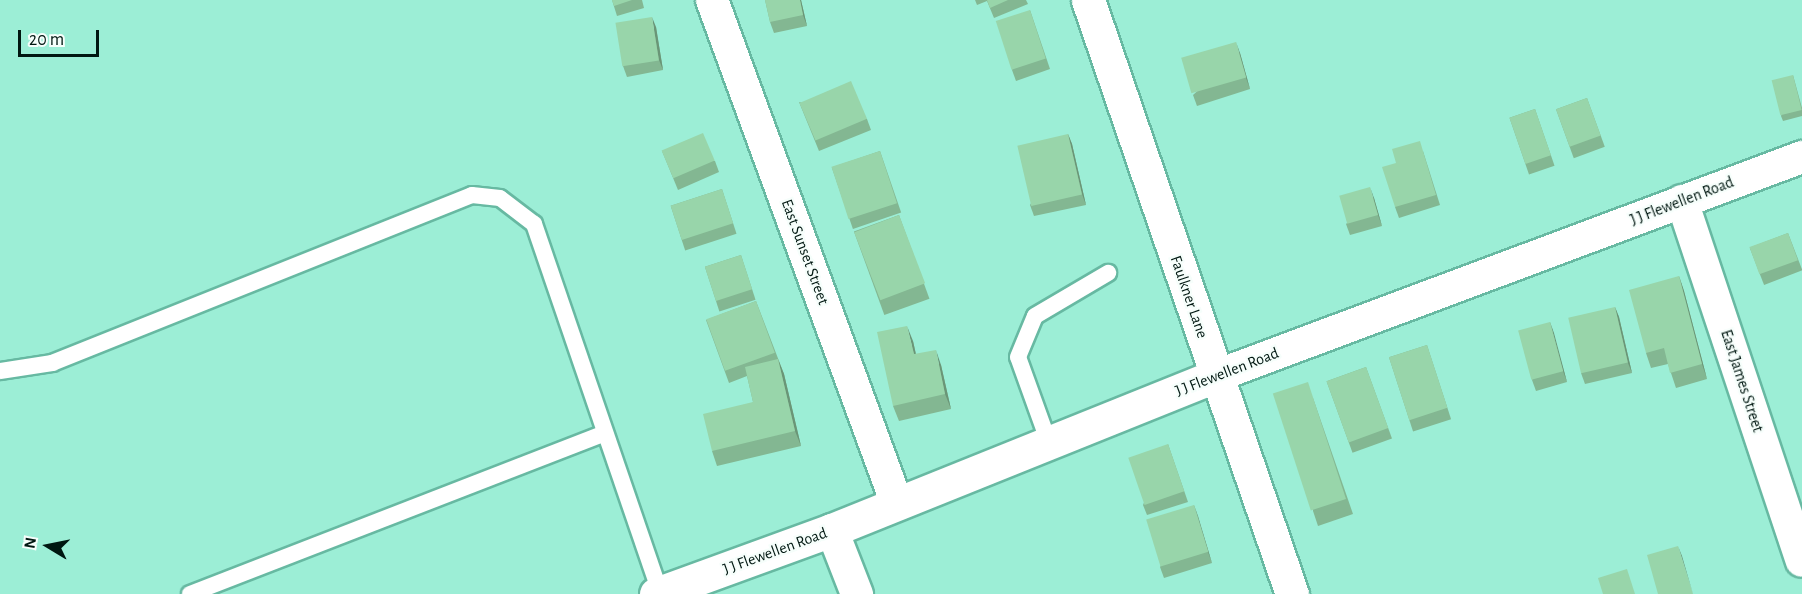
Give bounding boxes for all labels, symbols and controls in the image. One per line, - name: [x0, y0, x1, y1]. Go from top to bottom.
- scale bar: [21, 18, 102, 56]
- text: 20 m: [29, 31, 64, 49]
- street label: J J Flewellen Road: [1627, 172, 1737, 230]
- street label: East Sunset Street: [777, 197, 833, 307]
- street label: Faulkner Lane: [1166, 253, 1212, 341]
- street label: East James Street: [1716, 327, 1768, 435]
- street label: J J Flewellen Road: [1172, 343, 1282, 401]
- north arrow: [18, 516, 78, 576]
- street label: J J Flewellen Road: [720, 523, 830, 579]
- text: N: [21, 536, 39, 550]

